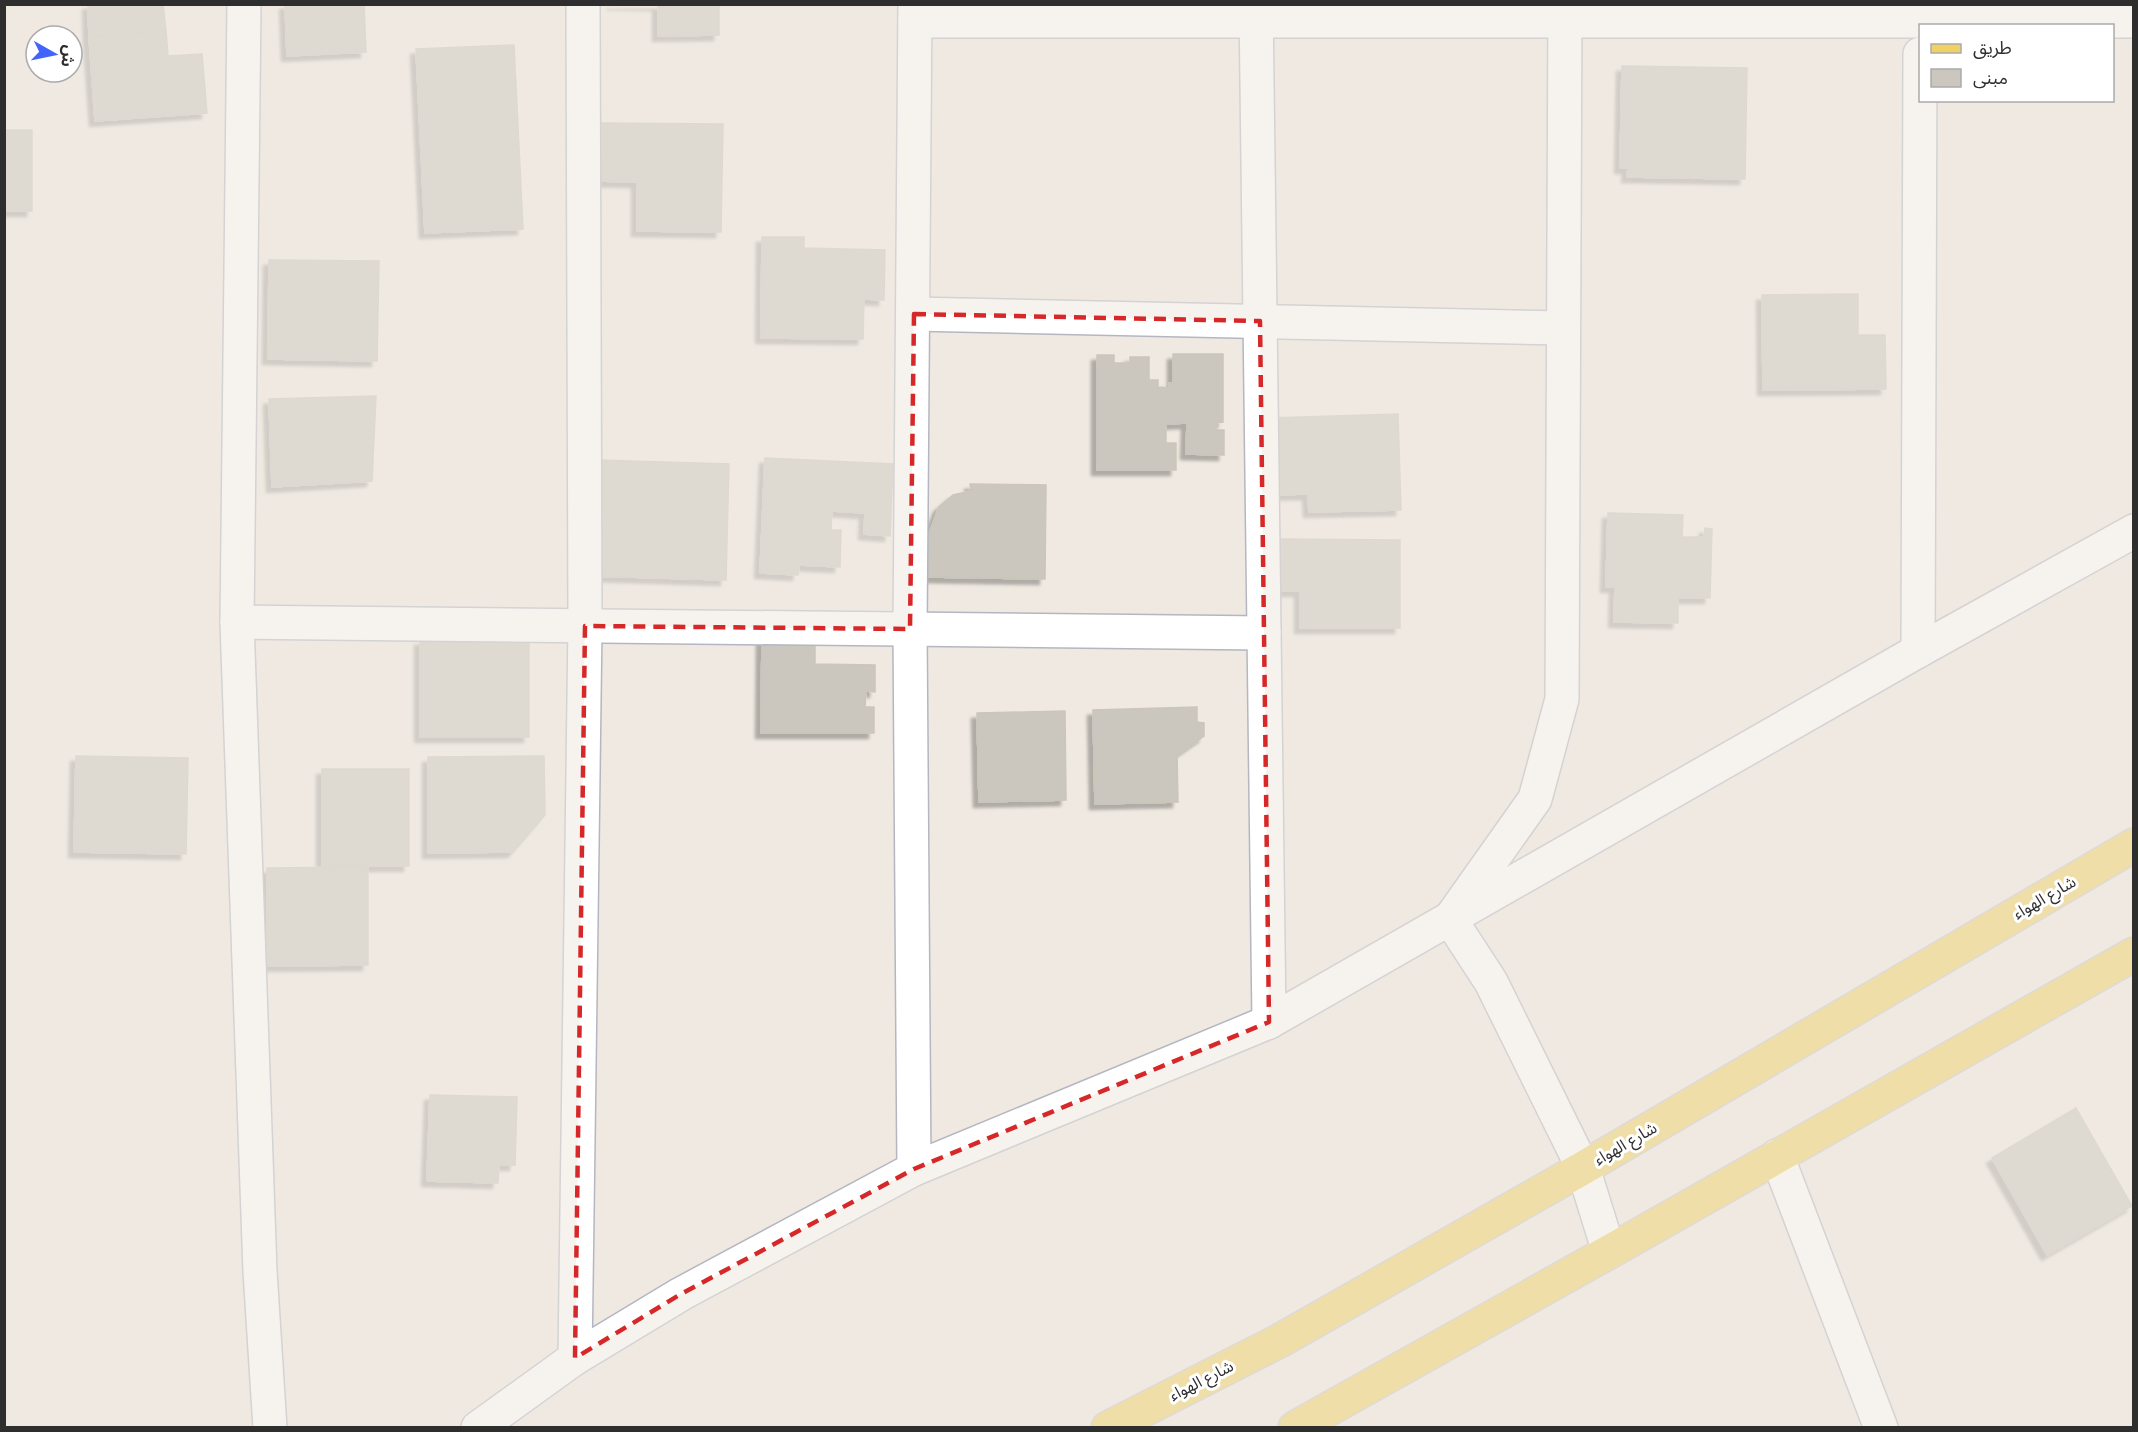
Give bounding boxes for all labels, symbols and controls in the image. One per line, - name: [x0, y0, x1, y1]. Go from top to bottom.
- north arrow: [24, 24, 84, 84]
- legend: [1919, 24, 2114, 102]
- text: طريق: [1973, 36, 2012, 59]
- text: ش: [57, 44, 80, 69]
- text: مبنى: [1973, 66, 2008, 89]
- street label: شارع الهواء: [2009, 871, 2081, 926]
- street label: شارع الهواء: [1590, 1117, 1662, 1172]
- street label: شارع الهواء: [1166, 1355, 1238, 1407]

